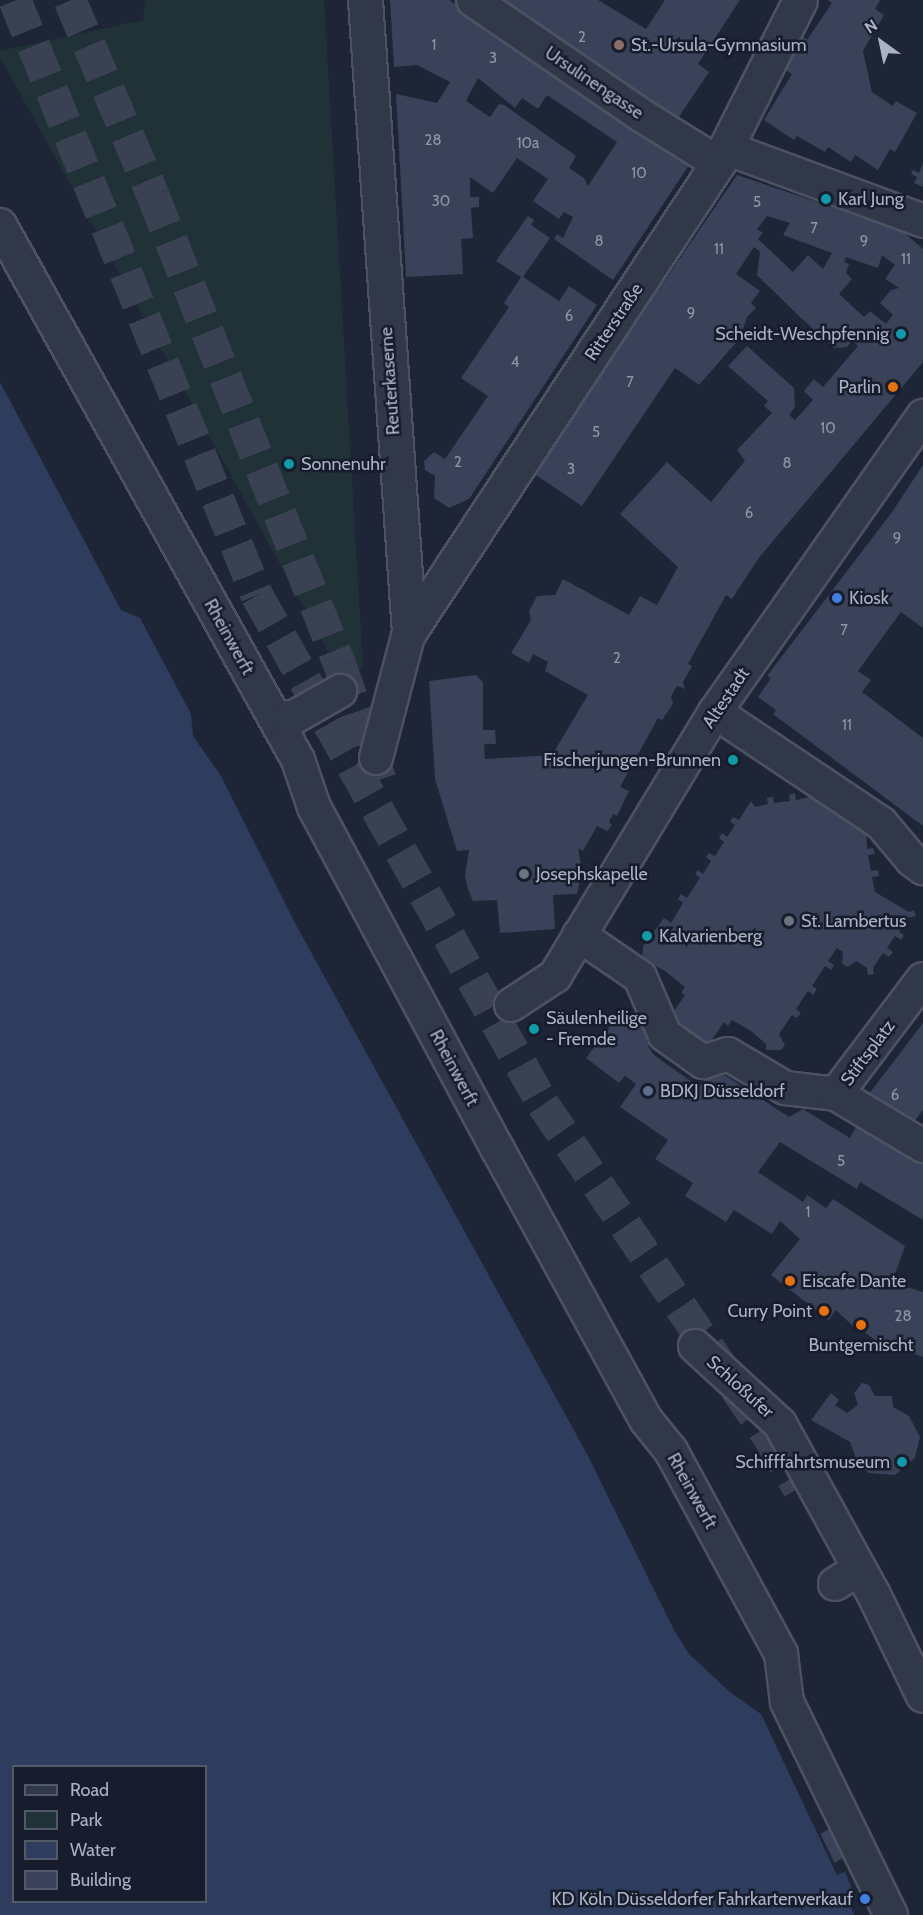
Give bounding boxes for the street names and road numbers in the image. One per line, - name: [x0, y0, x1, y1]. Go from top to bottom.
- street label: Ursulinengasse: [541, 42, 647, 124]
- street label: Ritterstraße: [580, 279, 648, 365]
- street label: Reuterkaserne: [375, 326, 405, 436]
- street label: Rheinwerft: [199, 595, 259, 679]
- street label: Altestadt: [698, 664, 754, 732]
- street label: Stiftsplatz: [836, 1016, 900, 1090]
- street label: Rheinwerft: [425, 1026, 483, 1110]
- street label: Schloßufer: [702, 1351, 778, 1423]
- street label: Rheinwerft: [662, 1449, 722, 1533]

